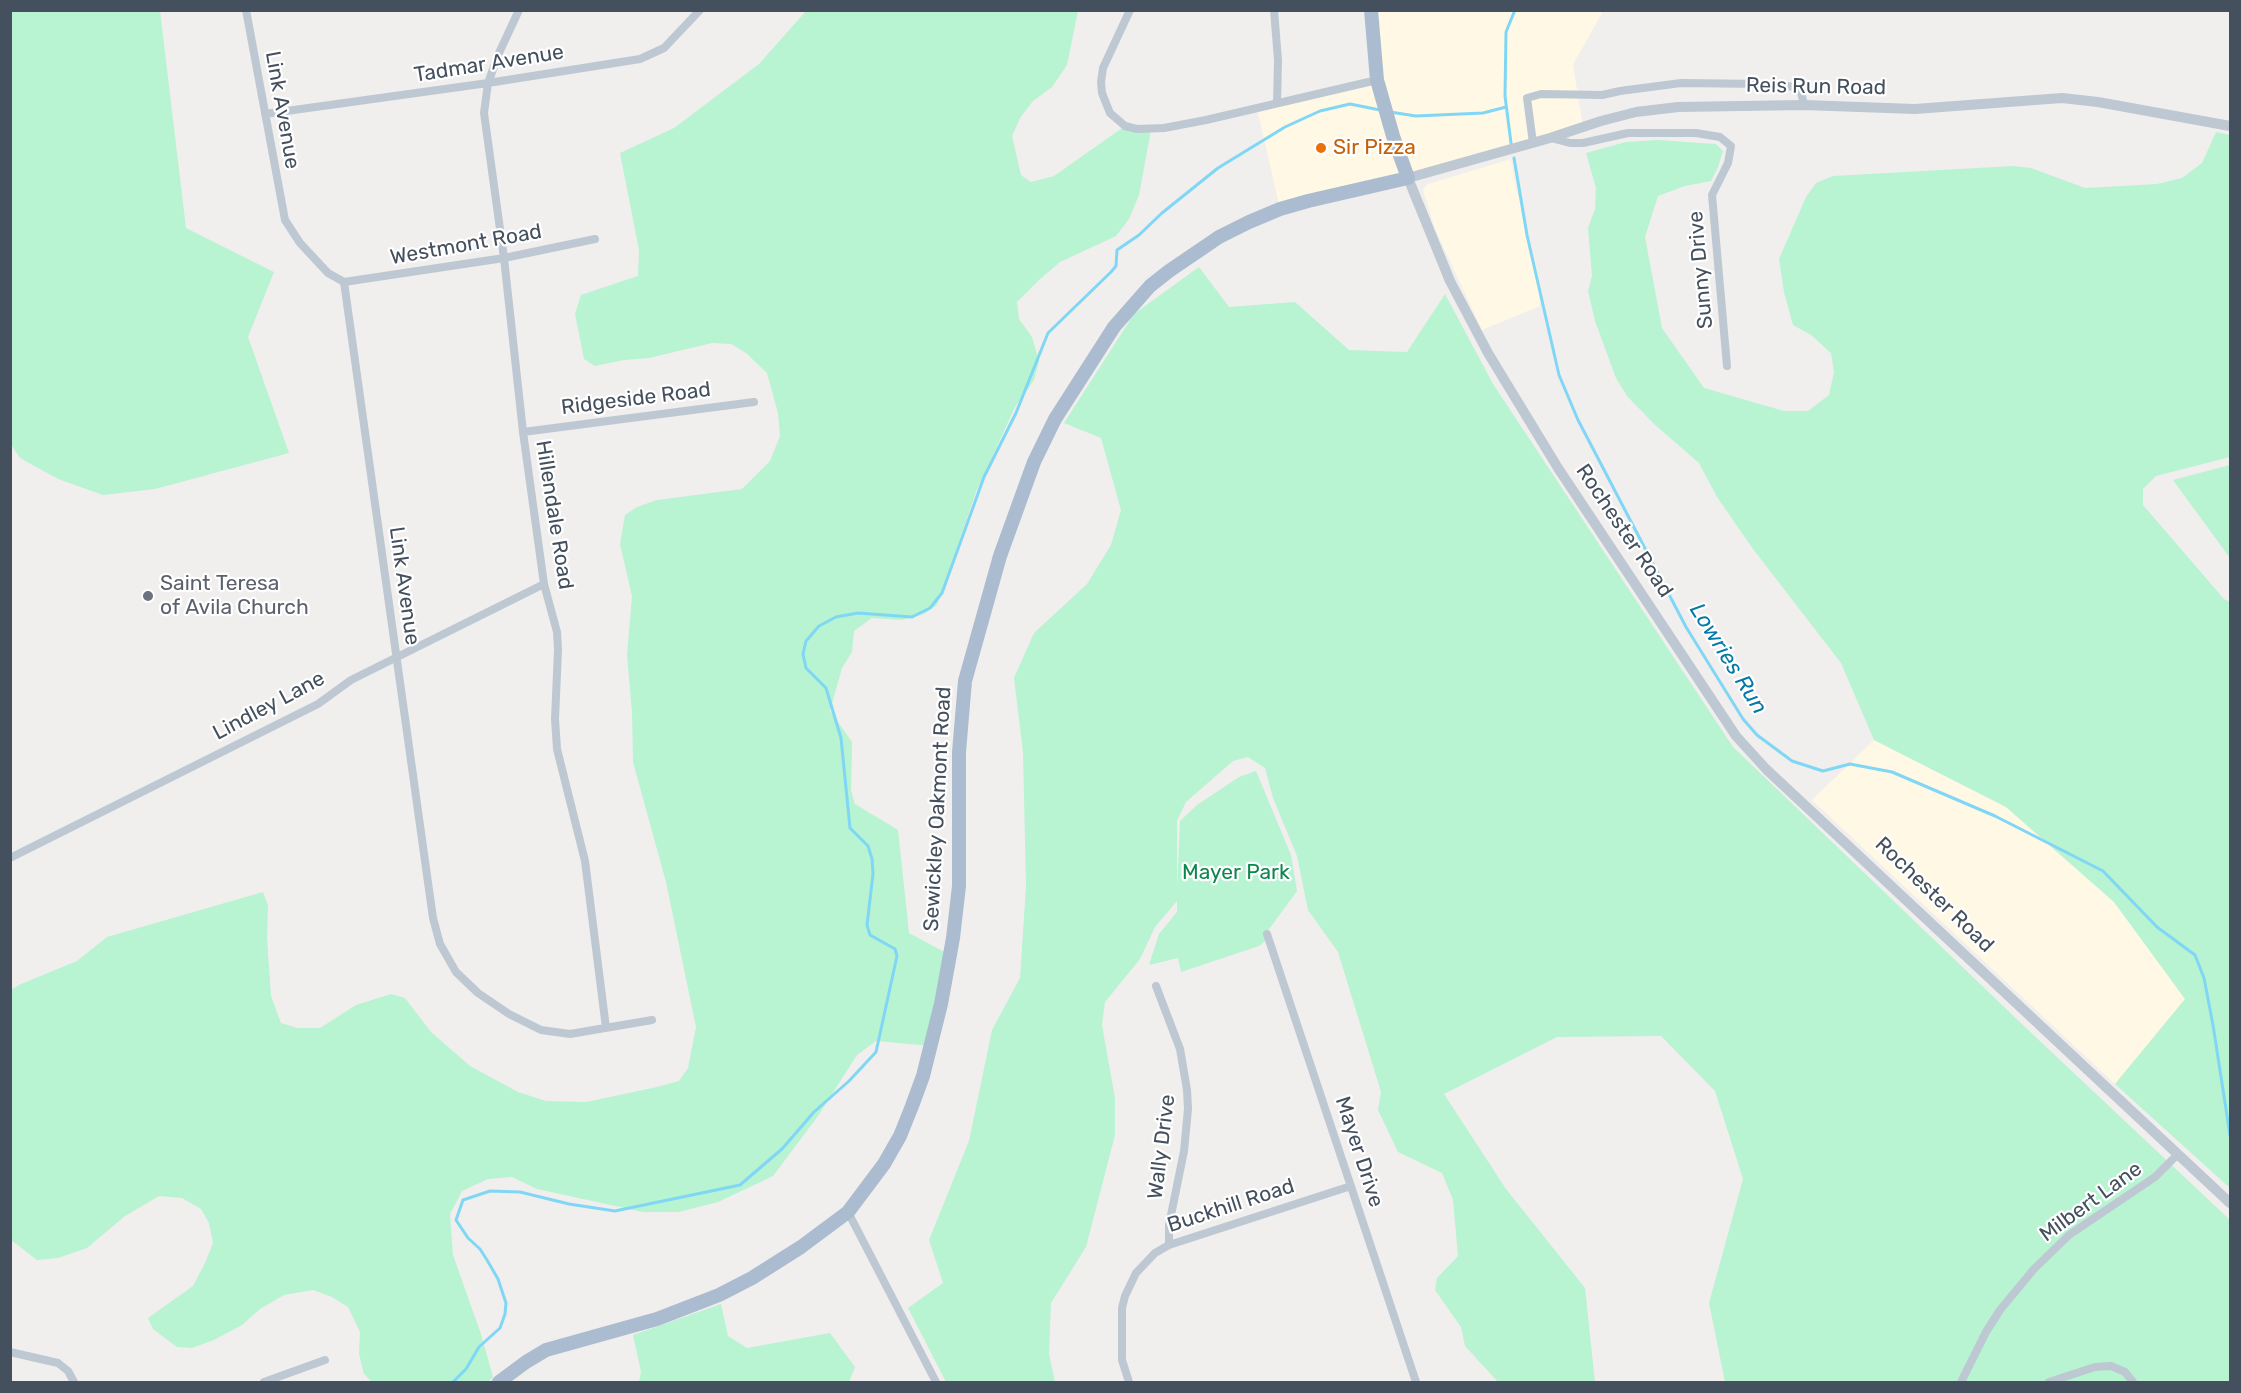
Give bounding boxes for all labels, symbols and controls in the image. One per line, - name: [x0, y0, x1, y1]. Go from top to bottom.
- street label: Tadmar Avenue: [412, 40, 566, 88]
- street label: Link Avenue: [259, 49, 305, 171]
- street label: Reis Run Road: [1746, 73, 1886, 101]
- place label: Sir Pizza: [1333, 135, 1416, 161]
- marker: Sir Pizza: [1314, 141, 1328, 155]
- street label: Sunny Drive: [1683, 210, 1719, 330]
- street label: Westmont Road: [388, 219, 544, 271]
- street label: Ridgeside Road: [560, 377, 712, 421]
- street label: Hillendale Road: [530, 439, 578, 591]
- street label: Rochester Road: [1570, 460, 1678, 602]
- street label: Link Avenue: [383, 525, 425, 647]
- place label: Saint Teresa of Avila Church: [160, 571, 309, 621]
- marker: Saint Teresa of Avila Church: [141, 589, 155, 603]
- water label: Lowries Run: [1684, 599, 1772, 719]
- street label: Lindley Lane: [209, 666, 329, 746]
- street label: Sewickley Oakmont Road: [919, 686, 957, 932]
- street label: Rochester Road: [1869, 832, 1999, 958]
- park label: Mayer Park: [1182, 860, 1290, 886]
- street label: Wally Drive: [1143, 1093, 1181, 1201]
- street label: Mayer Drive: [1329, 1094, 1389, 1210]
- street label: Milbert Lane: [2035, 1156, 2147, 1248]
- street label: Buckhill Road: [1164, 1174, 1298, 1238]

